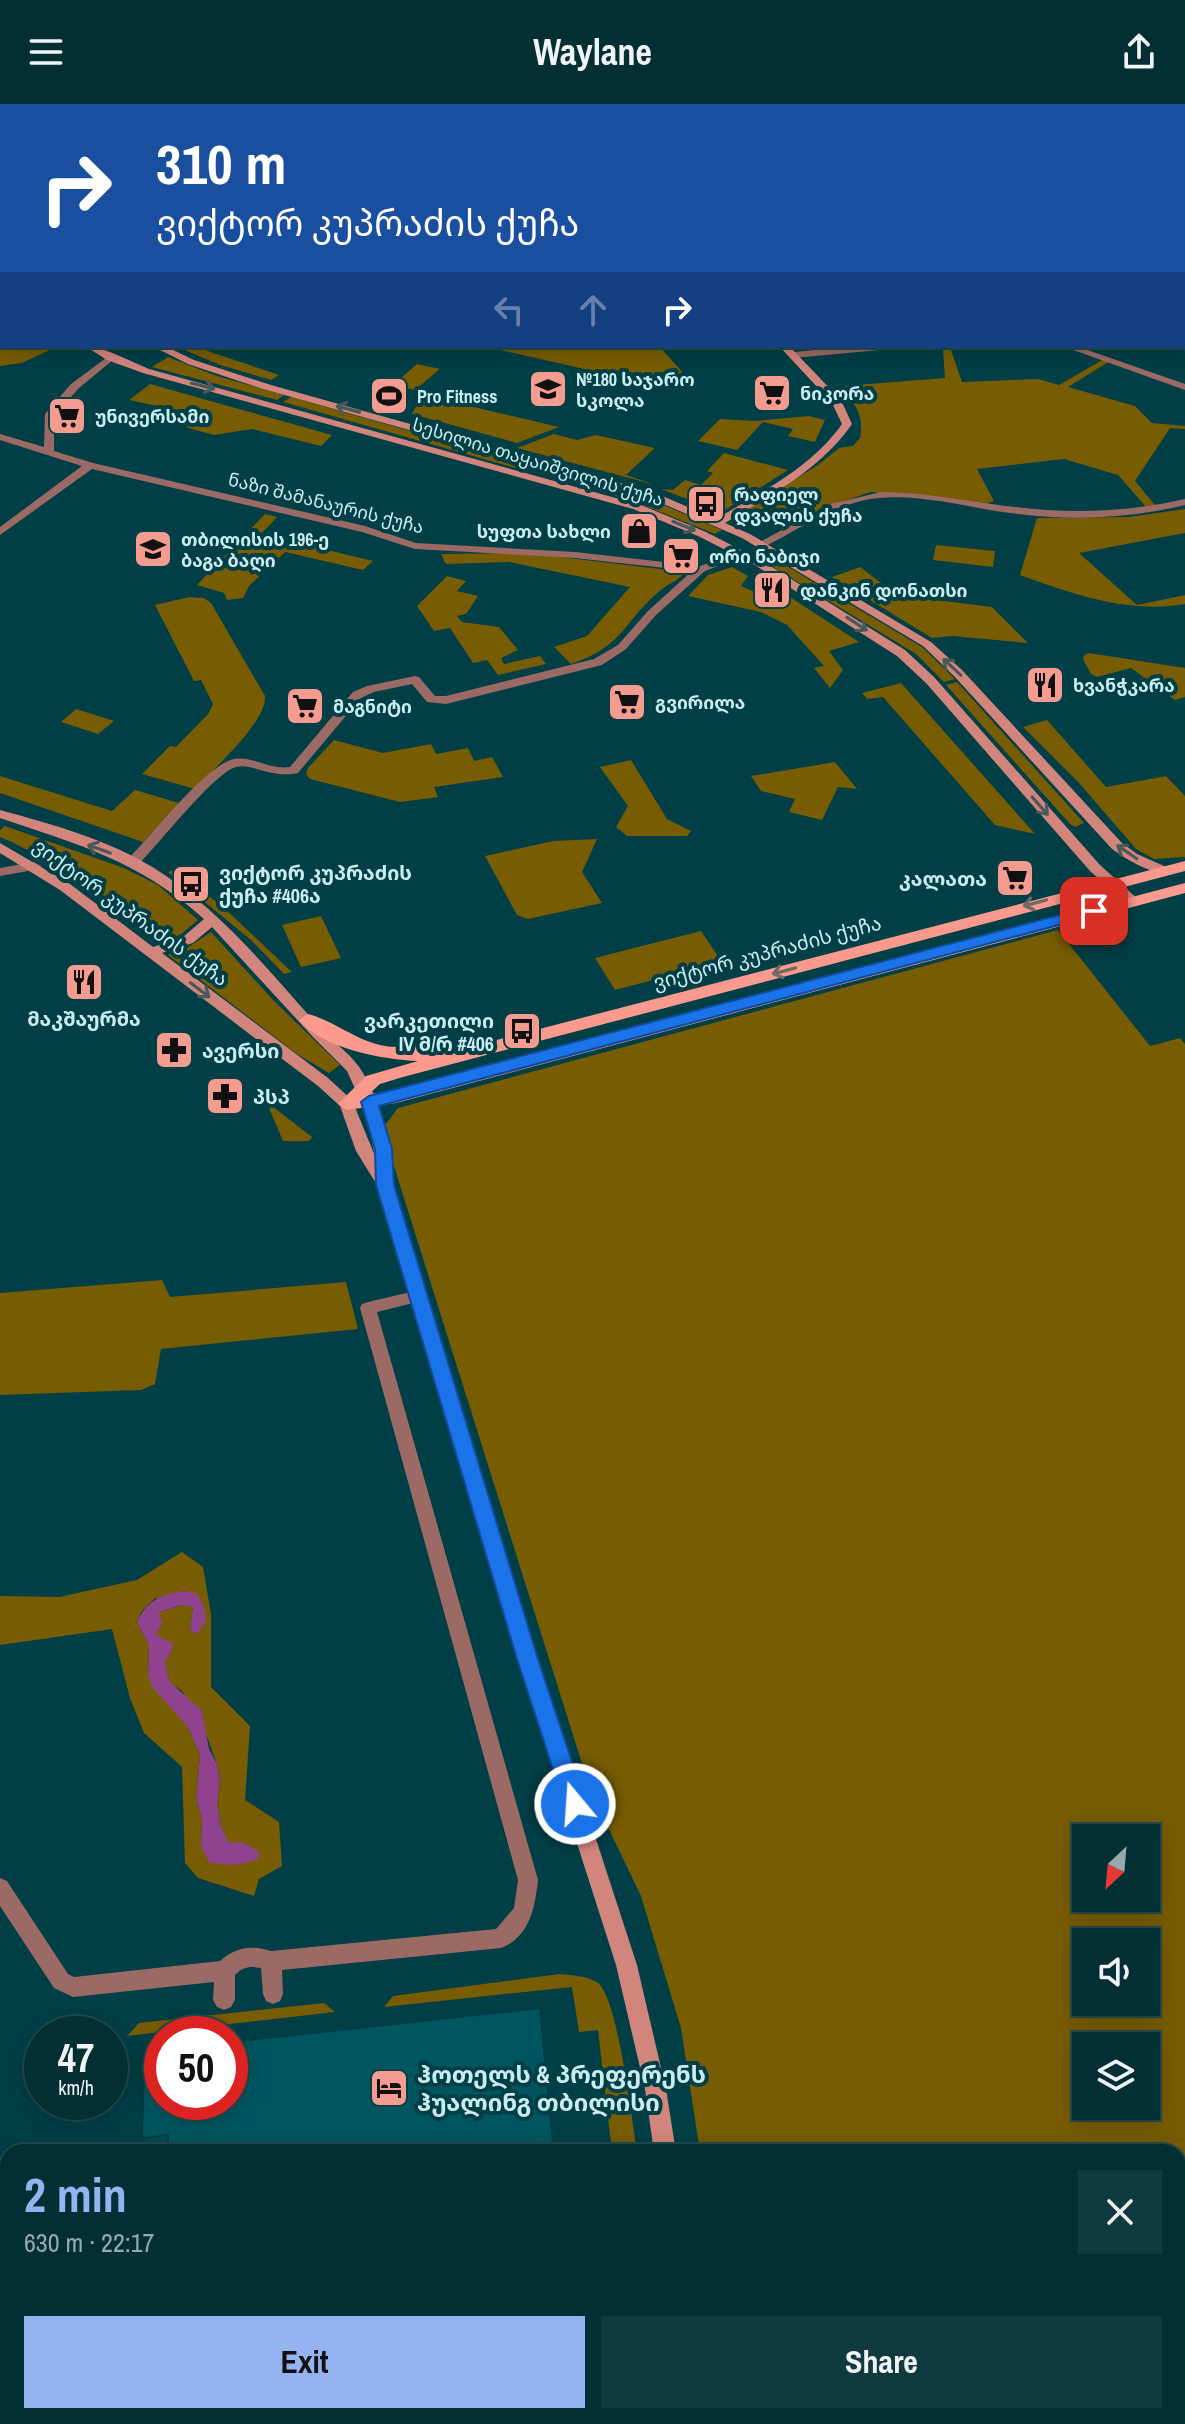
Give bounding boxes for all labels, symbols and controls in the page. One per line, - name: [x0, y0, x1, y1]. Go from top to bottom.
- text: Waylane: [533, 28, 652, 76]
- icon: menu: [24, 30, 68, 74]
- icon: share: [1117, 30, 1161, 74]
- text: 310 m: [156, 126, 286, 201]
- icon: right: [24, 136, 128, 240]
- text: ვიქტორ კუპრაძის ქუჩა: [156, 199, 579, 247]
- icon: left: [487, 288, 531, 332]
- icon: ahead: [571, 288, 615, 332]
- icon: right: [655, 288, 699, 332]
- place label: №180 საჯარო სკოლა: [576, 367, 695, 413]
- school or university icon: №180 საჯარო სკოლა: [527, 368, 569, 410]
- supermarket icon: ნიკორა: [751, 372, 793, 414]
- sports icon: Pro Fitness: [368, 375, 410, 417]
- one-way arrow: [190, 380, 216, 395]
- place label: ნიკორა: [800, 381, 874, 406]
- place label: Pro Fitness: [417, 384, 497, 409]
- supermarket icon: უნივერსამი: [46, 395, 88, 437]
- one-way arrow: [335, 400, 361, 415]
- place label: უნივერსამი: [95, 404, 210, 429]
- street label: სესილია თაყაიშვილის ქუჩა: [410, 412, 666, 512]
- street label: ნაზი შამანაურის ქუჩა: [226, 467, 426, 539]
- place label: რაფიელ დვალის ქუჩა: [734, 482, 862, 528]
- bus stop icon: რაფიელ დვალის ქუჩა: [685, 483, 727, 525]
- shop icon: სუფთა სახლი: [618, 510, 660, 552]
- place label: სუფთა სახლი: [477, 519, 611, 544]
- one-way arrow: [671, 520, 696, 534]
- place label: თბილისის 196-ე ბაგა ბაღი: [181, 527, 329, 573]
- school or university icon: თბილისის 196-ე ბაგა ბაღი: [132, 528, 174, 570]
- supermarket icon: ორი ნაბიჯი: [660, 535, 702, 577]
- place label: ორი ნაბიჯი: [709, 544, 820, 569]
- restaurant icon: დანკინ დონათსი: [751, 569, 793, 611]
- place label: დანკინ დონათსი: [800, 578, 968, 603]
- one-way arrow: [845, 617, 868, 633]
- one-way arrow: [942, 658, 962, 676]
- restaurant icon: ხვანჭკარა: [1024, 664, 1066, 706]
- place label: ხვანჭკარა: [1073, 673, 1175, 698]
- supermarket icon: გვირილა: [606, 681, 648, 723]
- supermarket icon: მაგნიტი: [284, 685, 326, 727]
- place label: გვირილა: [655, 690, 745, 715]
- place label: მაგნიტი: [333, 694, 412, 719]
- one-way arrow: [1031, 796, 1049, 816]
- street label: ვიქტორ კუპრაძის ქუჩა: [28, 832, 234, 992]
- one-way arrow: [87, 841, 112, 855]
- one-way arrow: [1117, 844, 1139, 860]
- supermarket icon: კალათა: [994, 857, 1036, 899]
- place label: ვიქტორ კუპრაძის ქუჩა #406ა: [219, 859, 412, 909]
- bus stop icon: ვიქტორ კუპრაძის ქუჩა #406ა: [170, 863, 212, 905]
- place label: კალათა: [899, 865, 987, 892]
- pin: [1060, 877, 1128, 945]
- icon: arrive: [1072, 889, 1116, 933]
- one-way arrow: [1023, 897, 1049, 912]
- street label: ვიქტორ კუპრაძის ქუჩა: [650, 909, 884, 995]
- restaurant icon: მაკშაურმა: [63, 961, 105, 1003]
- one-way arrow: [771, 964, 797, 979]
- one-way arrow: [189, 981, 210, 998]
- place label: მაკშაურმა: [27, 1005, 141, 1032]
- place label: ვარკეთილი IV მ/რ #406: [364, 1007, 494, 1057]
- bus stop icon: ვარკეთილი IV მ/რ #406: [501, 1010, 543, 1052]
- pharmacy icon: ავერსი: [153, 1029, 195, 1071]
- place label: ავერსი: [202, 1037, 279, 1064]
- pharmacy icon: პსპ: [204, 1075, 246, 1117]
- place label: პსპ: [253, 1083, 290, 1110]
- position arrow: [533, 1762, 617, 1846]
- north arrow: [1072, 1824, 1160, 1912]
- map controls: [1072, 1824, 1160, 2120]
- button: sound: [1072, 1928, 1160, 2016]
- speed limit sign: 50: [144, 2016, 248, 2120]
- text: 47: [58, 2031, 94, 2084]
- button: layers: [1072, 2032, 1160, 2120]
- place label: ჰოთელს & პრეფერენს ჰუალინგ თბილისი: [417, 2058, 706, 2118]
- hotel icon: ჰოთელს & პრეფერენს ჰუალინგ თბილისი: [368, 2067, 410, 2109]
- text: km/h: [58, 2074, 94, 2101]
- text: 2 min: [24, 2162, 127, 2227]
- button: close: [1078, 2170, 1162, 2254]
- text: 630 m · 22:17: [24, 2225, 154, 2260]
- button: Exit: [24, 2316, 585, 2408]
- button: Share: [601, 2316, 1162, 2408]

